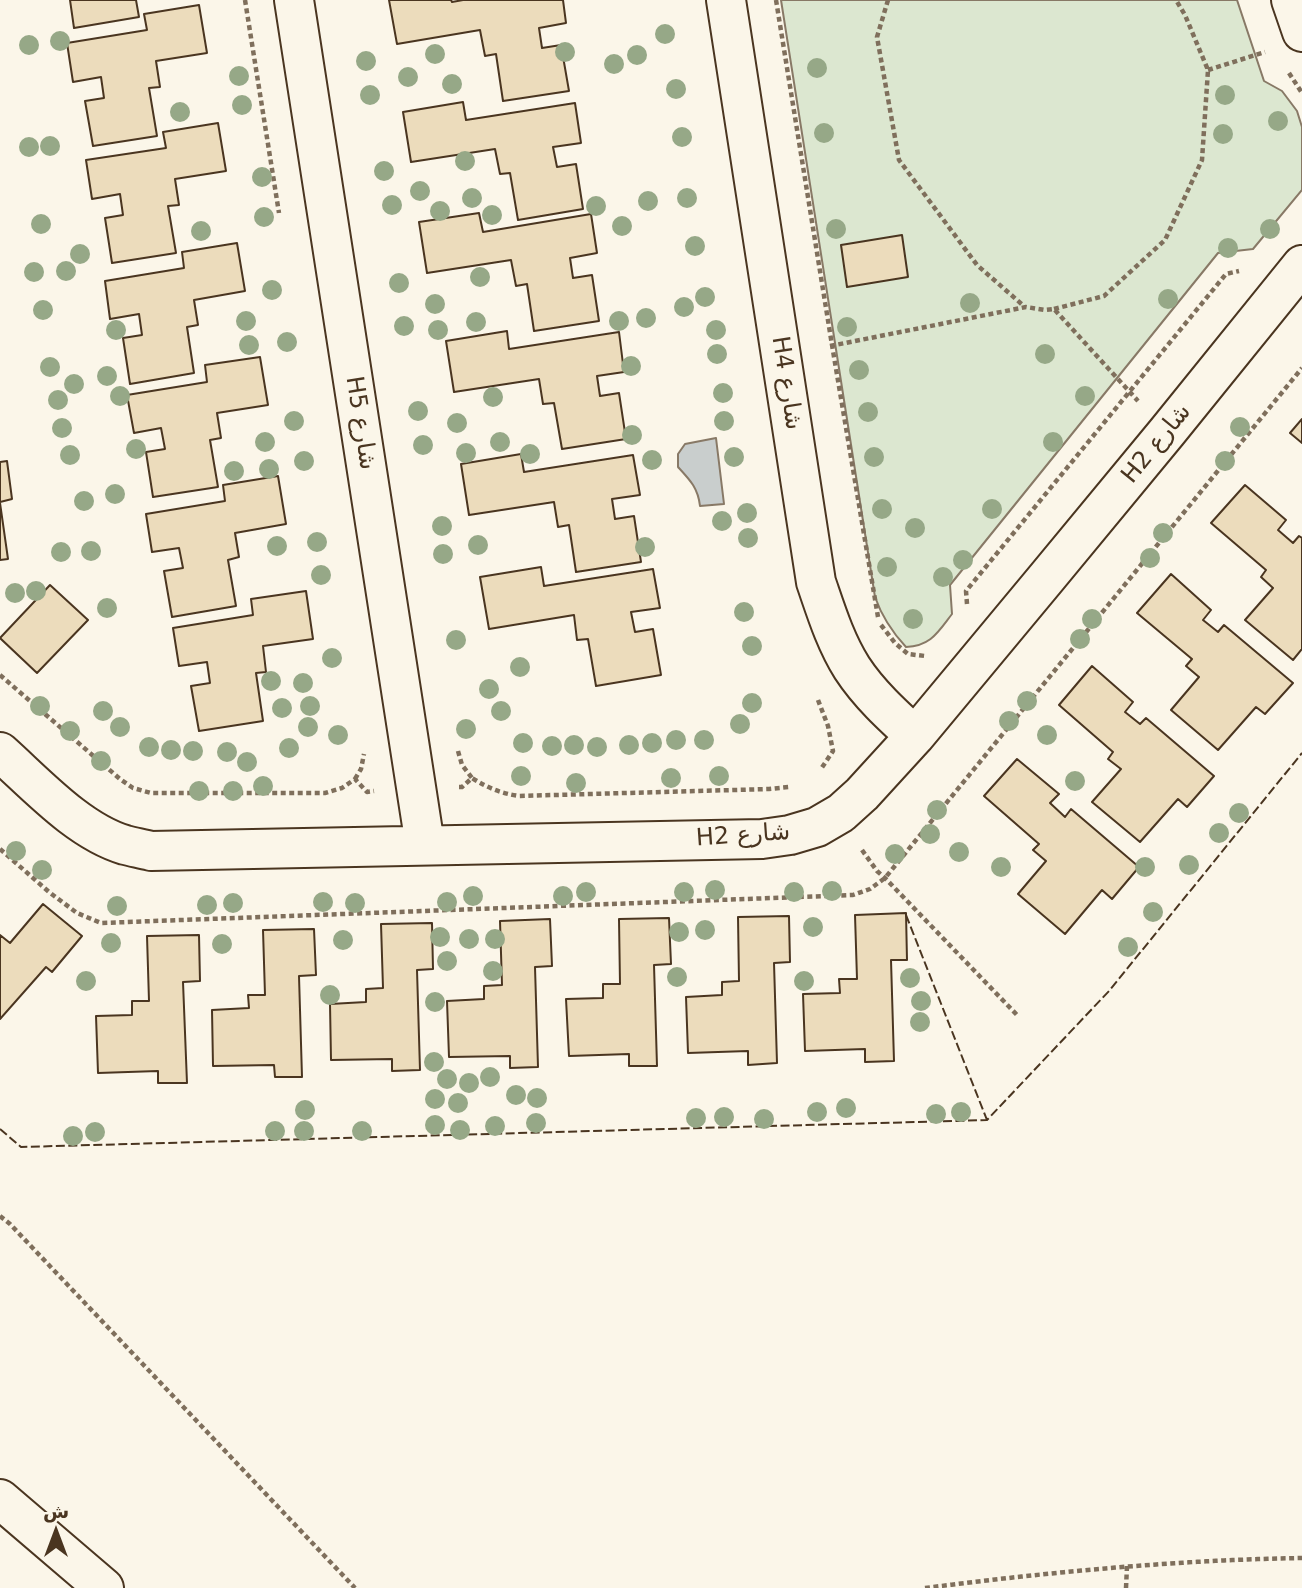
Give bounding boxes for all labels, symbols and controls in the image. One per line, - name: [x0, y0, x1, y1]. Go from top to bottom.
- street label: H4 شارع: [764, 334, 808, 432]
- street label: H5 شارع: [338, 374, 382, 472]
- street label: H2 شارع: [1116, 398, 1198, 490]
- street label: H2 شارع: [695, 818, 791, 854]
- north arrow: [21, 1497, 91, 1567]
- text: ش: [43, 1500, 69, 1522]

